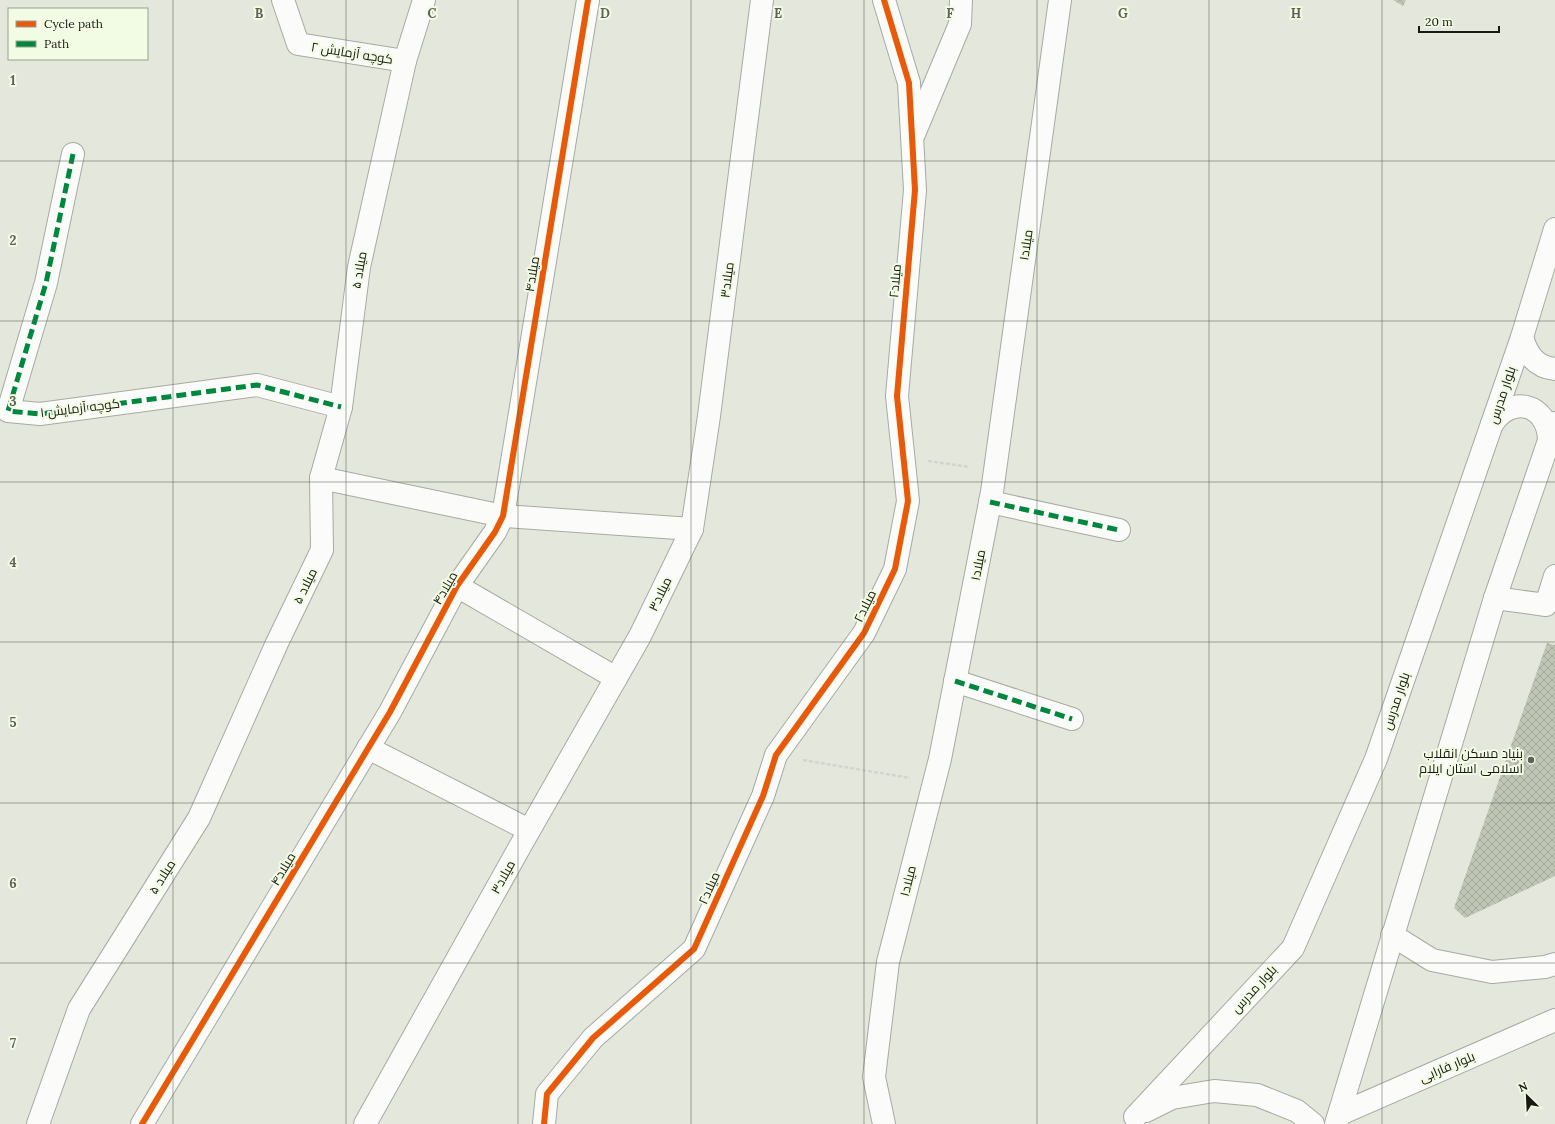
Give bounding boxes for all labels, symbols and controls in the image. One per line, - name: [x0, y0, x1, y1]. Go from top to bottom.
- text: B: [255, 5, 264, 22]
- text: C: [428, 5, 437, 22]
- text: D: [600, 5, 610, 22]
- text: E: [774, 5, 782, 22]
- text: F: [946, 5, 954, 22]
- text: G: [1118, 5, 1128, 22]
- text: H: [1291, 5, 1301, 22]
- legend: [8, 8, 148, 60]
- scale bar: [1419, 8, 1499, 34]
- text: 20 m: [1425, 14, 1453, 29]
- text: Cycle path: [44, 16, 103, 31]
- text: Path: [44, 36, 69, 51]
- street label: ۲ کوچه آزمایش: [310, 38, 394, 69]
- text: 1: [10, 72, 16, 89]
- street label: میلاد۱: [1015, 228, 1037, 262]
- text: 2: [10, 232, 17, 249]
- street label: میلاد ۵: [347, 250, 371, 290]
- street label: میلاد۴: [521, 255, 543, 293]
- street label: میلاد۳: [716, 261, 738, 299]
- street label: میلاد۲: [885, 263, 905, 299]
- street label: بلوار مدرس: [1484, 364, 1520, 426]
- text: 3: [9, 393, 17, 410]
- street label: ۱ کوچه آزمایش: [39, 395, 121, 422]
- street label: میلاد۱: [967, 548, 989, 582]
- text: 4: [9, 554, 17, 571]
- street label: میلاد ۵: [289, 565, 321, 607]
- street label: میلاد۴: [429, 568, 461, 608]
- street label: میلاد۳: [644, 574, 676, 614]
- street label: میلاد۲: [850, 587, 880, 625]
- street label: بلوار مدرس: [1378, 670, 1414, 732]
- text: 5: [9, 714, 17, 731]
- place label: بنیاد مسکن انقلاب اسلامی استان ایلام: [1419, 745, 1523, 778]
- marker: بنیاد مسکن انقلاب اسلامی استان ایلام: [1526, 755, 1536, 765]
- street label: میلاد۴: [266, 849, 300, 889]
- street label: میلاد ۵: [145, 857, 179, 897]
- street label: میلاد۳: [487, 857, 519, 897]
- street label: میلاد۱: [896, 864, 920, 898]
- street label: میلاد۲: [694, 869, 724, 907]
- text: 6: [9, 875, 17, 892]
- street label: بلوار مدرس: [1227, 961, 1281, 1017]
- text: 7: [10, 1035, 16, 1052]
- street label: بلوار فارابی: [1417, 1048, 1477, 1086]
- north arrow: [1507, 1076, 1547, 1116]
- text: N: [1516, 1079, 1530, 1095]

